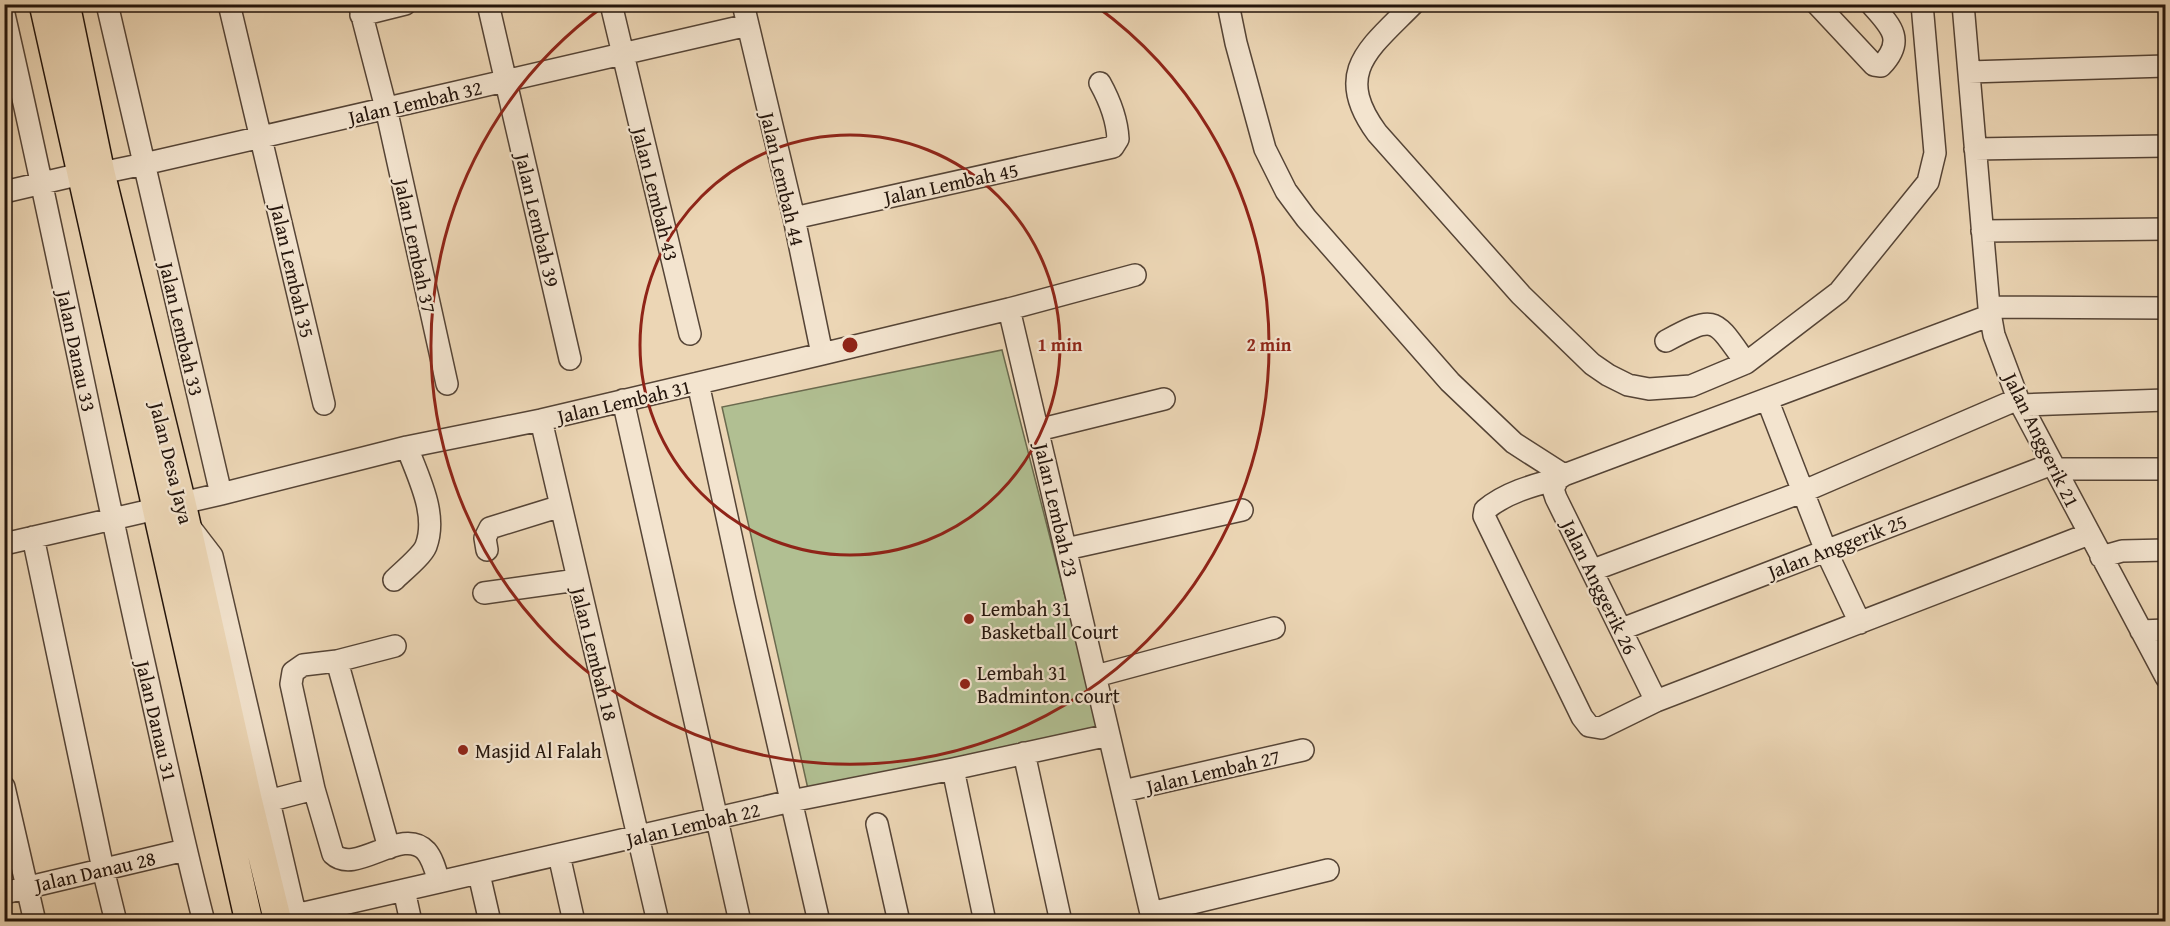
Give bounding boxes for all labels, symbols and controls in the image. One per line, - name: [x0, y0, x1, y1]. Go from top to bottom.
- street label: Jalan Lembah 32: [342, 73, 485, 132]
- street label: Jalan Lembah 44: [753, 106, 812, 249]
- street label: Jalan Lembah 43: [625, 121, 687, 264]
- street label: Jalan Lembah 39: [508, 147, 567, 290]
- street label: Jalan Lembah 45: [878, 155, 1021, 212]
- street label: Jalan Lembah 37: [387, 173, 444, 316]
- street label: Jalan Lembah 35: [263, 198, 322, 341]
- street label: Jalan Lembah 33: [152, 256, 211, 399]
- street label: Jalan Danau 33: [49, 285, 104, 414]
- text: 1 min: [1038, 331, 1083, 358]
- text: 2 min: [1247, 331, 1292, 358]
- centre of rings: [840, 335, 860, 355]
- street label: Jalan Anggerik 21: [1995, 365, 2087, 512]
- street label: Jalan Lembah 31: [551, 372, 694, 431]
- street label: Jalan Desa Jaya: [142, 396, 201, 528]
- street label: Jalan Lembah 23: [1027, 437, 1086, 580]
- street label: Jalan Anggerik 25: [1760, 506, 1911, 587]
- street label: Jalan Anggerik 26: [1553, 512, 1645, 659]
- street label: Jalan Lembah 18: [564, 581, 626, 724]
- place label: Lembah 31 Basketball Court: [981, 594, 1119, 646]
- marker: Lembah 31 Basketball Court: [962, 612, 976, 626]
- street label: Jalan Danau 31: [128, 655, 185, 784]
- place label: Lembah 31 Badminton court: [977, 658, 1120, 710]
- marker: Lembah 31 Badminton court: [958, 677, 972, 691]
- place label: Masjid Al Falah: [475, 736, 602, 765]
- street label: Jalan Lembah 27: [1140, 742, 1283, 801]
- marker: Masjid Al Falah: [456, 743, 470, 757]
- street label: Jalan Lembah 22: [620, 795, 763, 854]
- street label: Jalan Danau 28: [29, 843, 158, 900]

